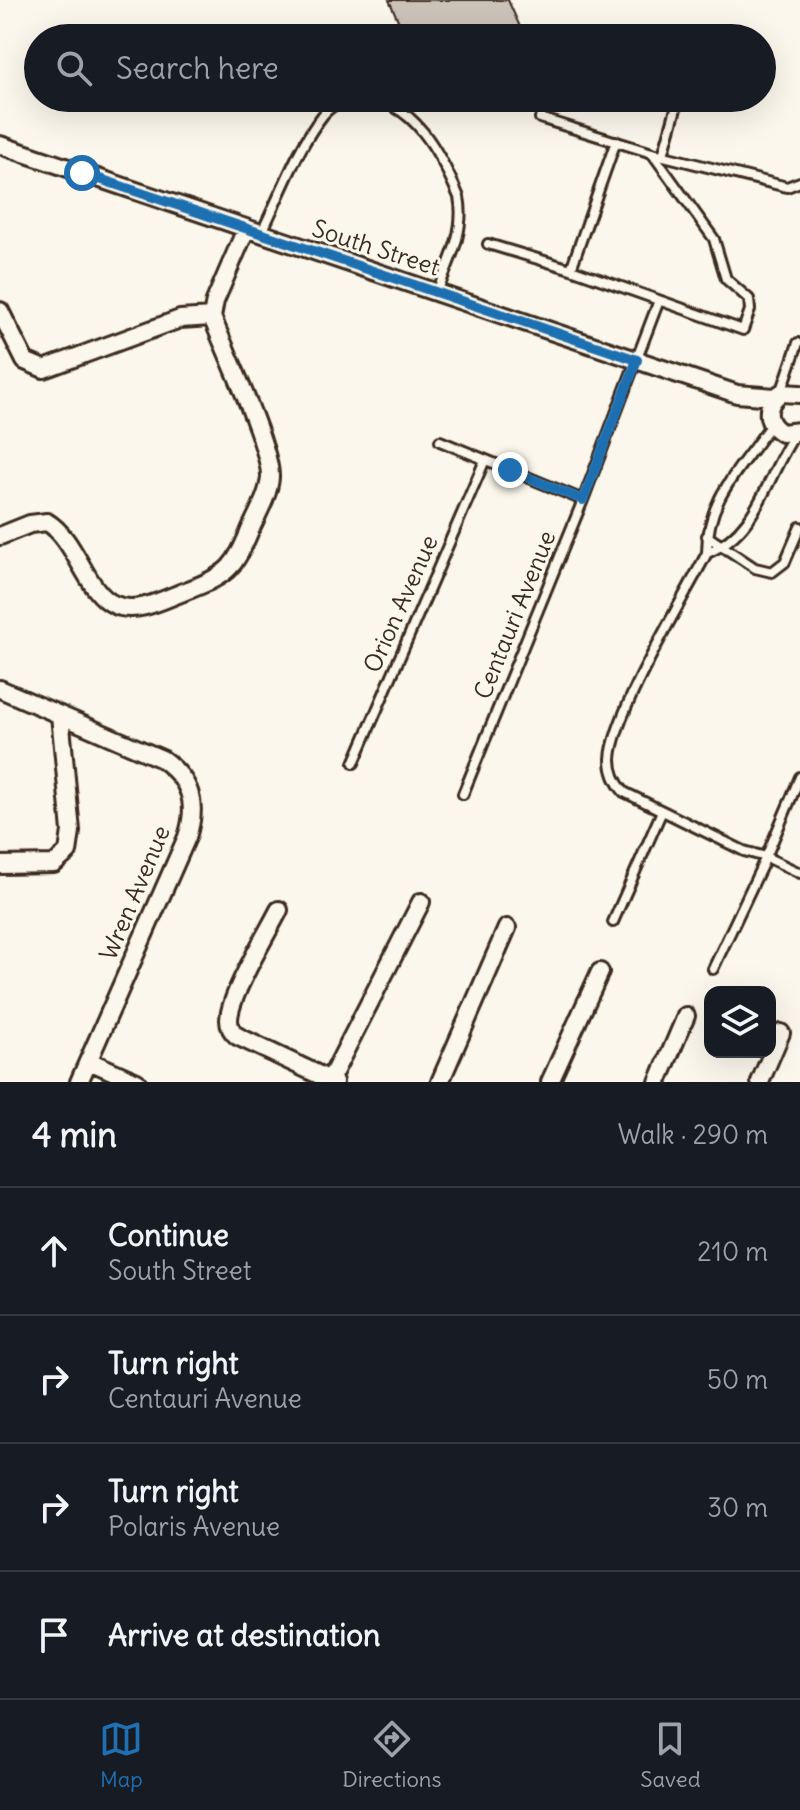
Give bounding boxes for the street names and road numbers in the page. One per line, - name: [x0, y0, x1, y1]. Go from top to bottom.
- street label: South Street: [309, 212, 444, 282]
- street label: Centauri Avenue: [467, 526, 561, 703]
- street label: Orion Avenue: [356, 530, 444, 677]
- street label: Wren Avenue: [92, 821, 176, 964]

